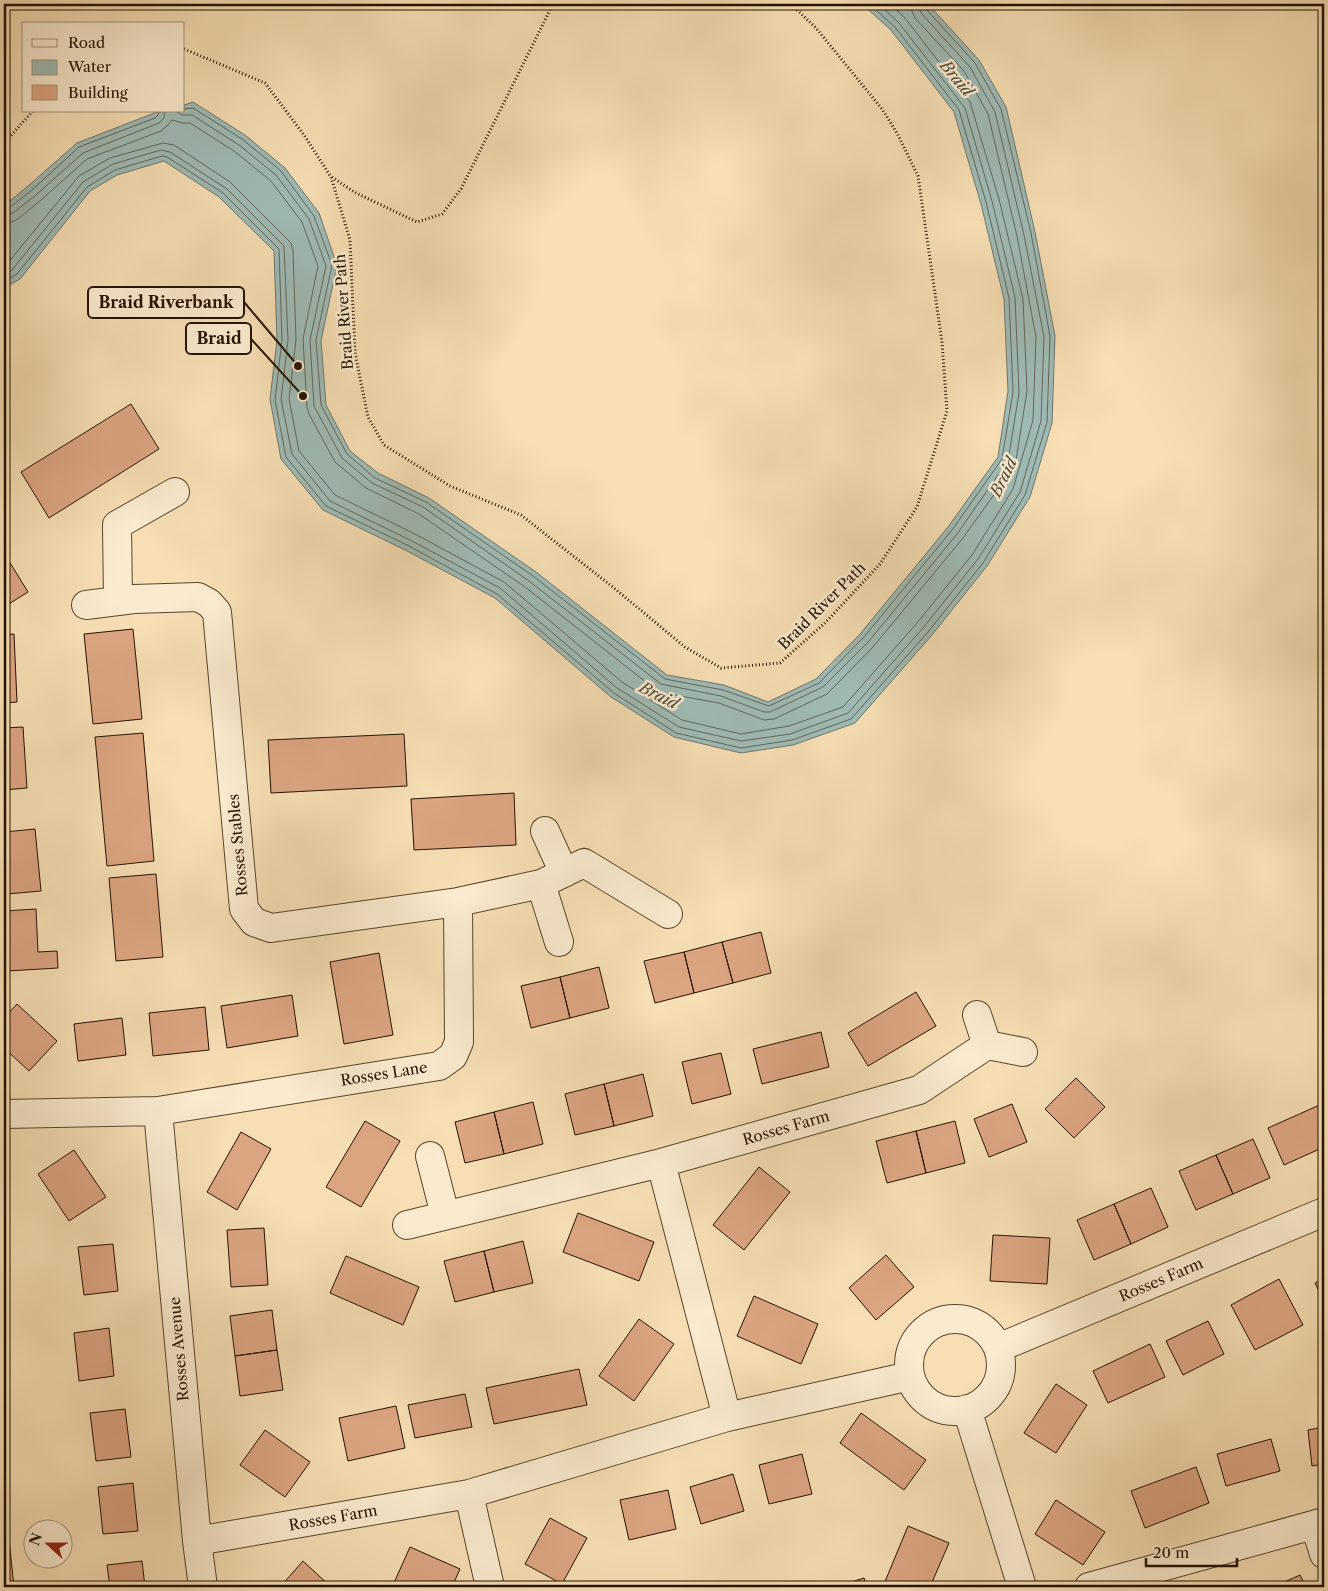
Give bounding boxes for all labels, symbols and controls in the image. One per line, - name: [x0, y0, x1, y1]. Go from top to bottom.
- legend: [22, 22, 185, 112]
- text: Road: [68, 33, 105, 52]
- water label: Braid: [935, 54, 979, 101]
- text: Water: [67, 57, 112, 76]
- text: Building: [68, 83, 128, 102]
- street label: Braid River Path: [330, 253, 357, 371]
- callout: Braid Riverbank: [88, 287, 244, 318]
- text: Braid Riverbank: [98, 292, 234, 312]
- callout: Braid: [186, 323, 251, 354]
- text: Braid: [196, 328, 242, 348]
- water label: Braid: [984, 453, 1022, 502]
- street label: Braid River Path: [774, 557, 870, 653]
- water label: Braid: [634, 676, 683, 714]
- street label: Rosses Stables: [224, 793, 251, 897]
- street label: Rosses Lane: [339, 1057, 429, 1090]
- street label: Rosses Farm: [740, 1106, 831, 1149]
- street label: Rosses Farm: [1116, 1253, 1206, 1306]
- street label: Rosses Avenue: [164, 1296, 193, 1402]
- street label: Rosses Farm: [287, 1500, 379, 1535]
- north arrow: [22, 1518, 72, 1568]
- text: N: [25, 1530, 46, 1548]
- scale bar: [1146, 1536, 1237, 1568]
- text: 20 m: [1153, 1543, 1189, 1562]

